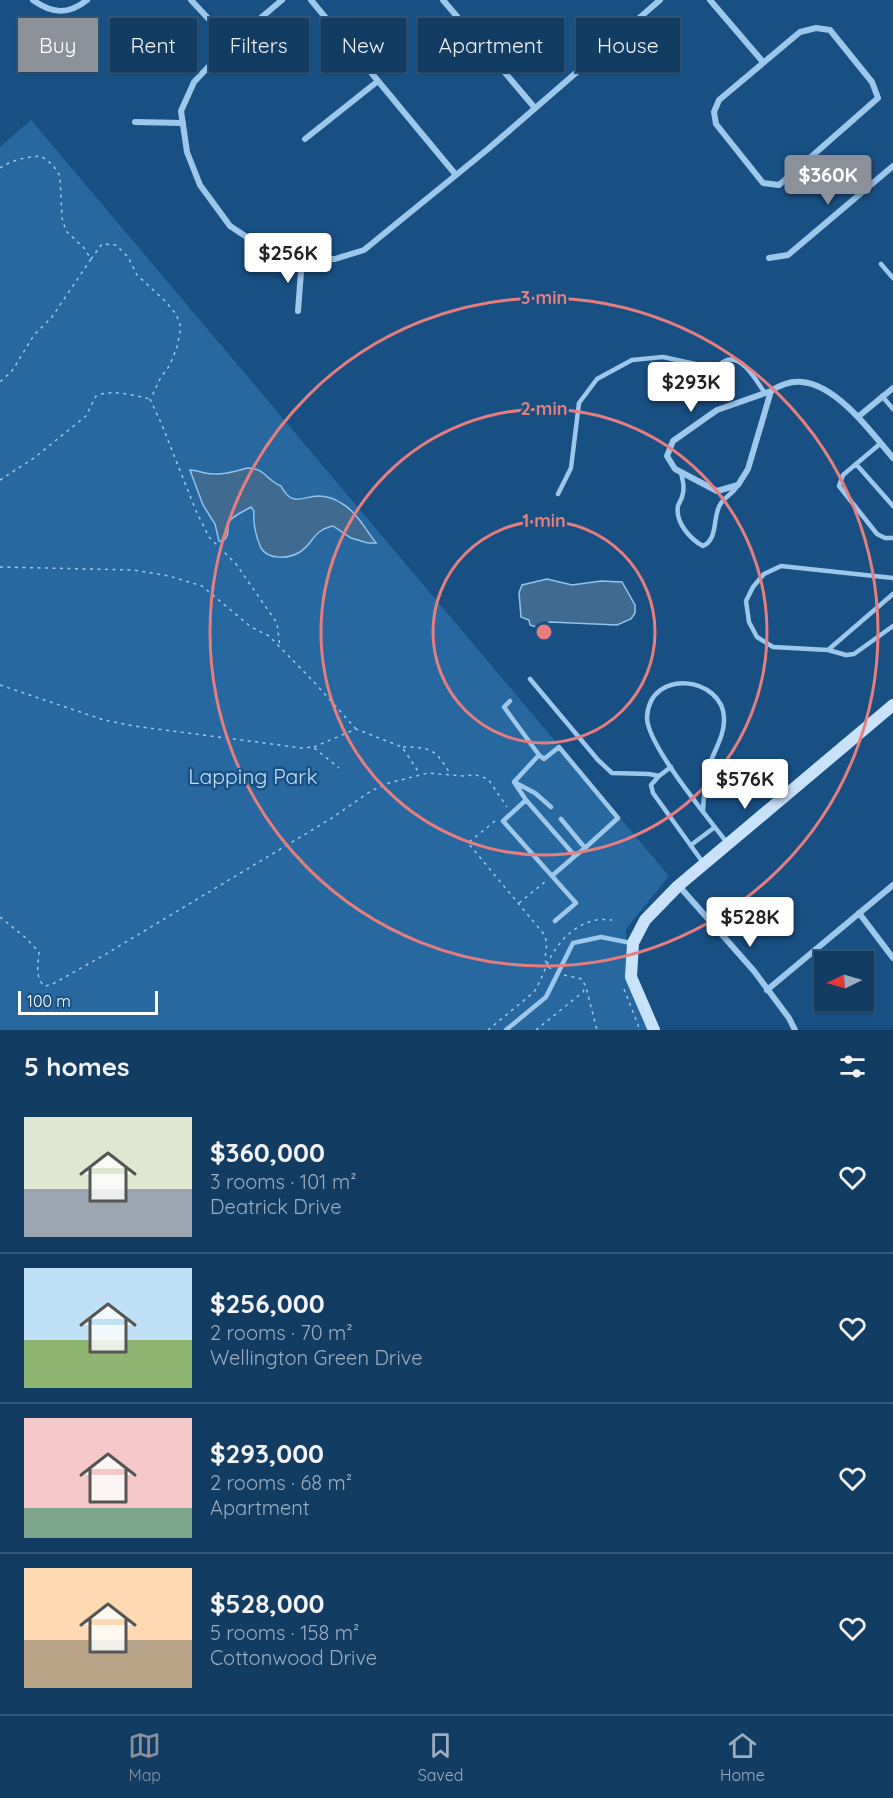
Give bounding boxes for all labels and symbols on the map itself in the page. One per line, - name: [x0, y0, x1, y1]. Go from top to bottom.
- pin: $360K: [786, 155, 870, 206]
- pin: $256K: [246, 233, 330, 284]
- text: 3 min: [521, 286, 567, 309]
- pin: $293K: [649, 362, 733, 413]
- text: 2 min: [521, 397, 567, 420]
- text: 1 min: [522, 509, 566, 532]
- centre of rings: [534, 622, 554, 642]
- pin: $576K: [703, 759, 787, 810]
- park label: Lapping Park: [188, 763, 318, 789]
- pin: $528K: [708, 897, 792, 948]
- north arrow: [814, 951, 874, 1011]
- scale bar: [18, 988, 158, 1016]

